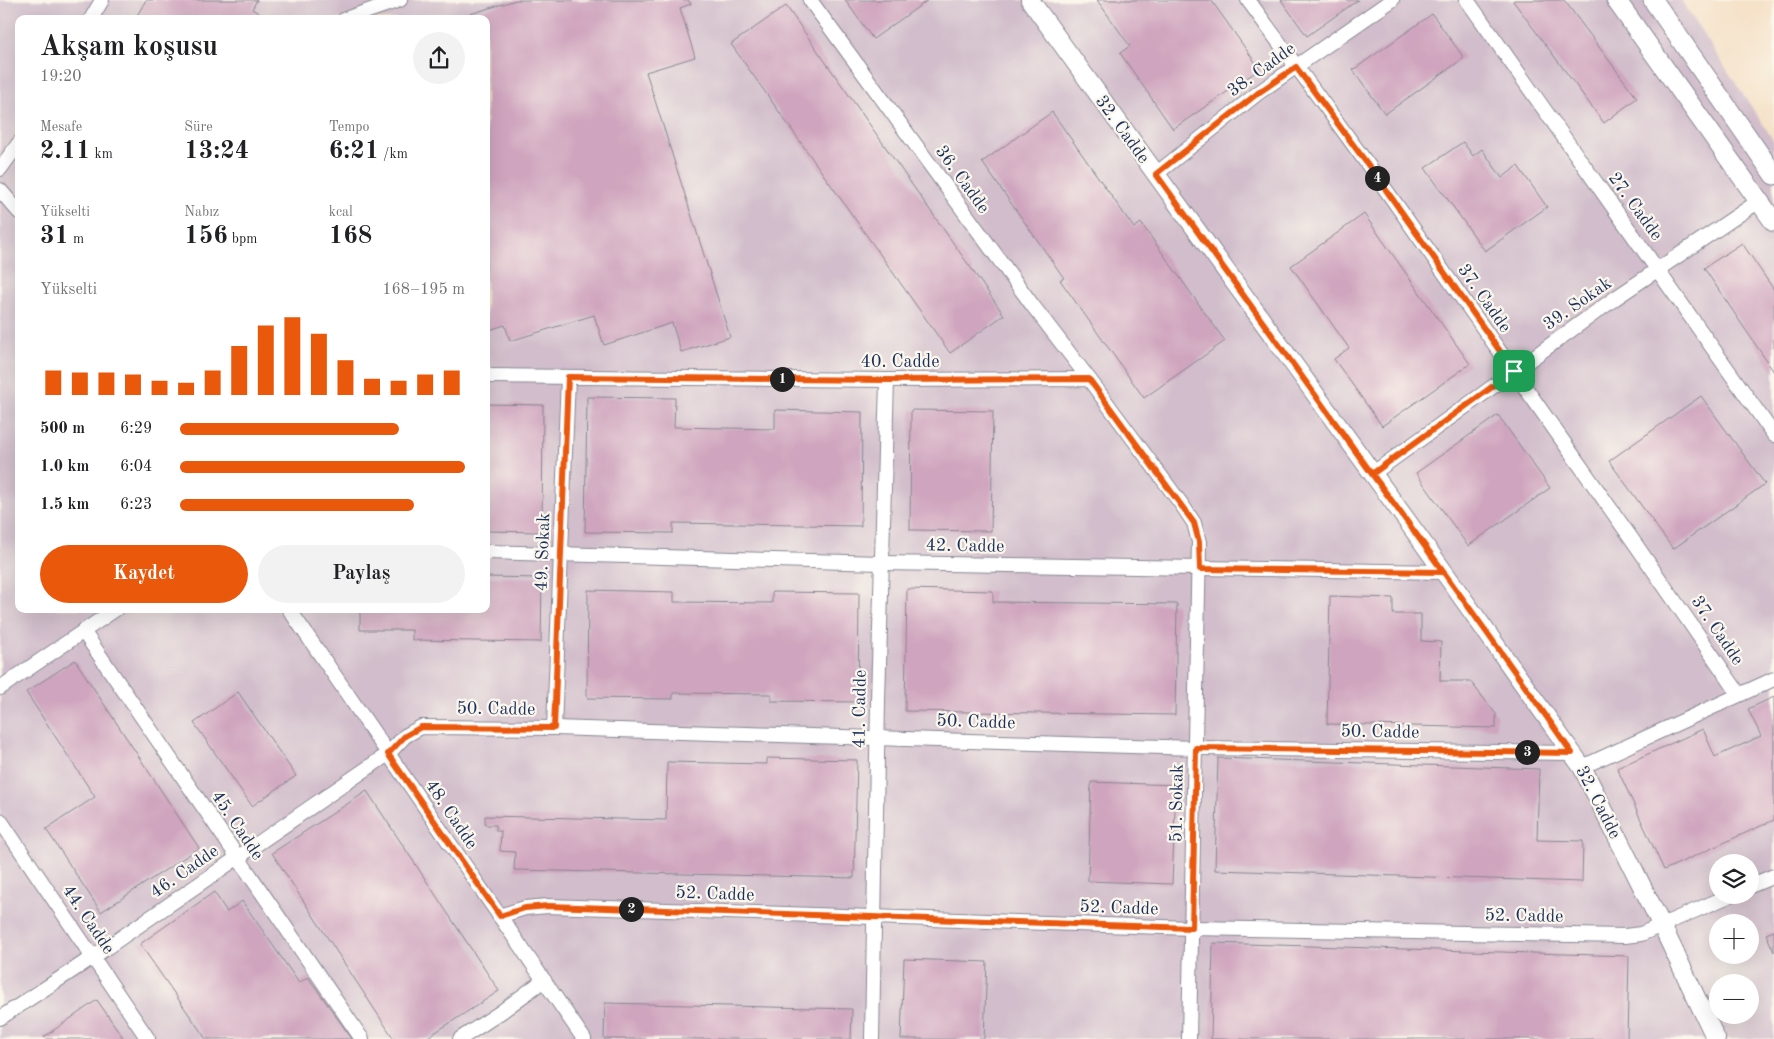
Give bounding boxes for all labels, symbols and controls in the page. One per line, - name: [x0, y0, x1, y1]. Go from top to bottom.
- button: share: [413, 32, 465, 84]
- text: Akşam koşusu: [40, 34, 218, 62]
- street label: 38. Cadde: [1224, 39, 1299, 100]
- text: 19:20: [40, 69, 82, 85]
- street label: 32. Cadde: [1092, 92, 1153, 167]
- text: Mesafe: [40, 120, 82, 134]
- text: Süre: [184, 120, 213, 134]
- text: Tempo: [329, 120, 369, 134]
- text: 2.11: [40, 139, 91, 164]
- text: 13:24: [184, 139, 249, 164]
- text: 6:21: [329, 139, 379, 164]
- street label: 36. Cadde: [932, 142, 993, 217]
- text: km: [91, 147, 113, 161]
- text: /km: [379, 147, 408, 161]
- pin: 4: [1364, 166, 1390, 190]
- street label: 27. Cadde: [1605, 169, 1666, 244]
- text: 4: [1373, 171, 1382, 185]
- text: Yükselti: [40, 205, 90, 219]
- text: Nabız: [184, 205, 219, 219]
- text: kcal: [329, 205, 353, 219]
- text: 31: [40, 224, 69, 249]
- text: 156: [184, 224, 228, 249]
- text: 168: [329, 224, 372, 249]
- text: m: [69, 232, 84, 246]
- text: bpm: [228, 232, 257, 246]
- street label: 37. Cadde: [1454, 261, 1514, 336]
- street label: 39. Sokak: [1540, 274, 1615, 334]
- text: Yükselti: [40, 282, 97, 298]
- text: 168–195 m: [382, 282, 465, 298]
- pin: [1493, 350, 1535, 392]
- street label: 40. Cadde: [861, 353, 939, 371]
- icon: arrive: [1500, 357, 1528, 385]
- pin: 1: [770, 366, 794, 392]
- text: 1: [778, 372, 787, 386]
- text: 500 m: [40, 421, 85, 437]
- text: 6:29: [120, 421, 152, 437]
- text: 1.0 km: [40, 459, 89, 475]
- text: 6:04: [120, 459, 152, 475]
- text: 1.5 km: [40, 497, 89, 513]
- text: 6:23: [120, 497, 152, 513]
- street label: 49. Sokak: [533, 512, 553, 592]
- street label: 42. Cadde: [925, 536, 1005, 556]
- button: Kaydet: [40, 545, 248, 603]
- button: Paylaş: [258, 545, 465, 603]
- street label: 37. Cadde: [1688, 593, 1747, 668]
- street label: 41. Cadde: [850, 669, 870, 749]
- street label: 50. Cadde: [456, 699, 536, 719]
- street label: 50. Cadde: [936, 712, 1016, 732]
- street label: 50. Cadde: [1340, 722, 1420, 742]
- pin: 3: [1514, 740, 1540, 764]
- text: 3: [1523, 745, 1532, 759]
- street label: 32. Cadde: [1572, 763, 1624, 842]
- street label: 51. Sokak: [1167, 764, 1187, 843]
- street label: 48. Cadde: [422, 777, 481, 852]
- street label: 45. Cadde: [208, 788, 267, 863]
- street label: 46. Cadde: [147, 842, 222, 902]
- map controls: [1709, 854, 1759, 1024]
- button: layers: [1709, 854, 1759, 904]
- street label: 44. Cadde: [59, 882, 118, 957]
- street label: 52. Cadde: [675, 884, 755, 904]
- pin: 2: [618, 896, 644, 922]
- street label: 52. Cadde: [1079, 898, 1159, 918]
- text: 2: [627, 902, 636, 916]
- street label: 52. Cadde: [1484, 906, 1564, 926]
- button: +: [1709, 914, 1759, 964]
- button: −: [1709, 974, 1759, 1024]

